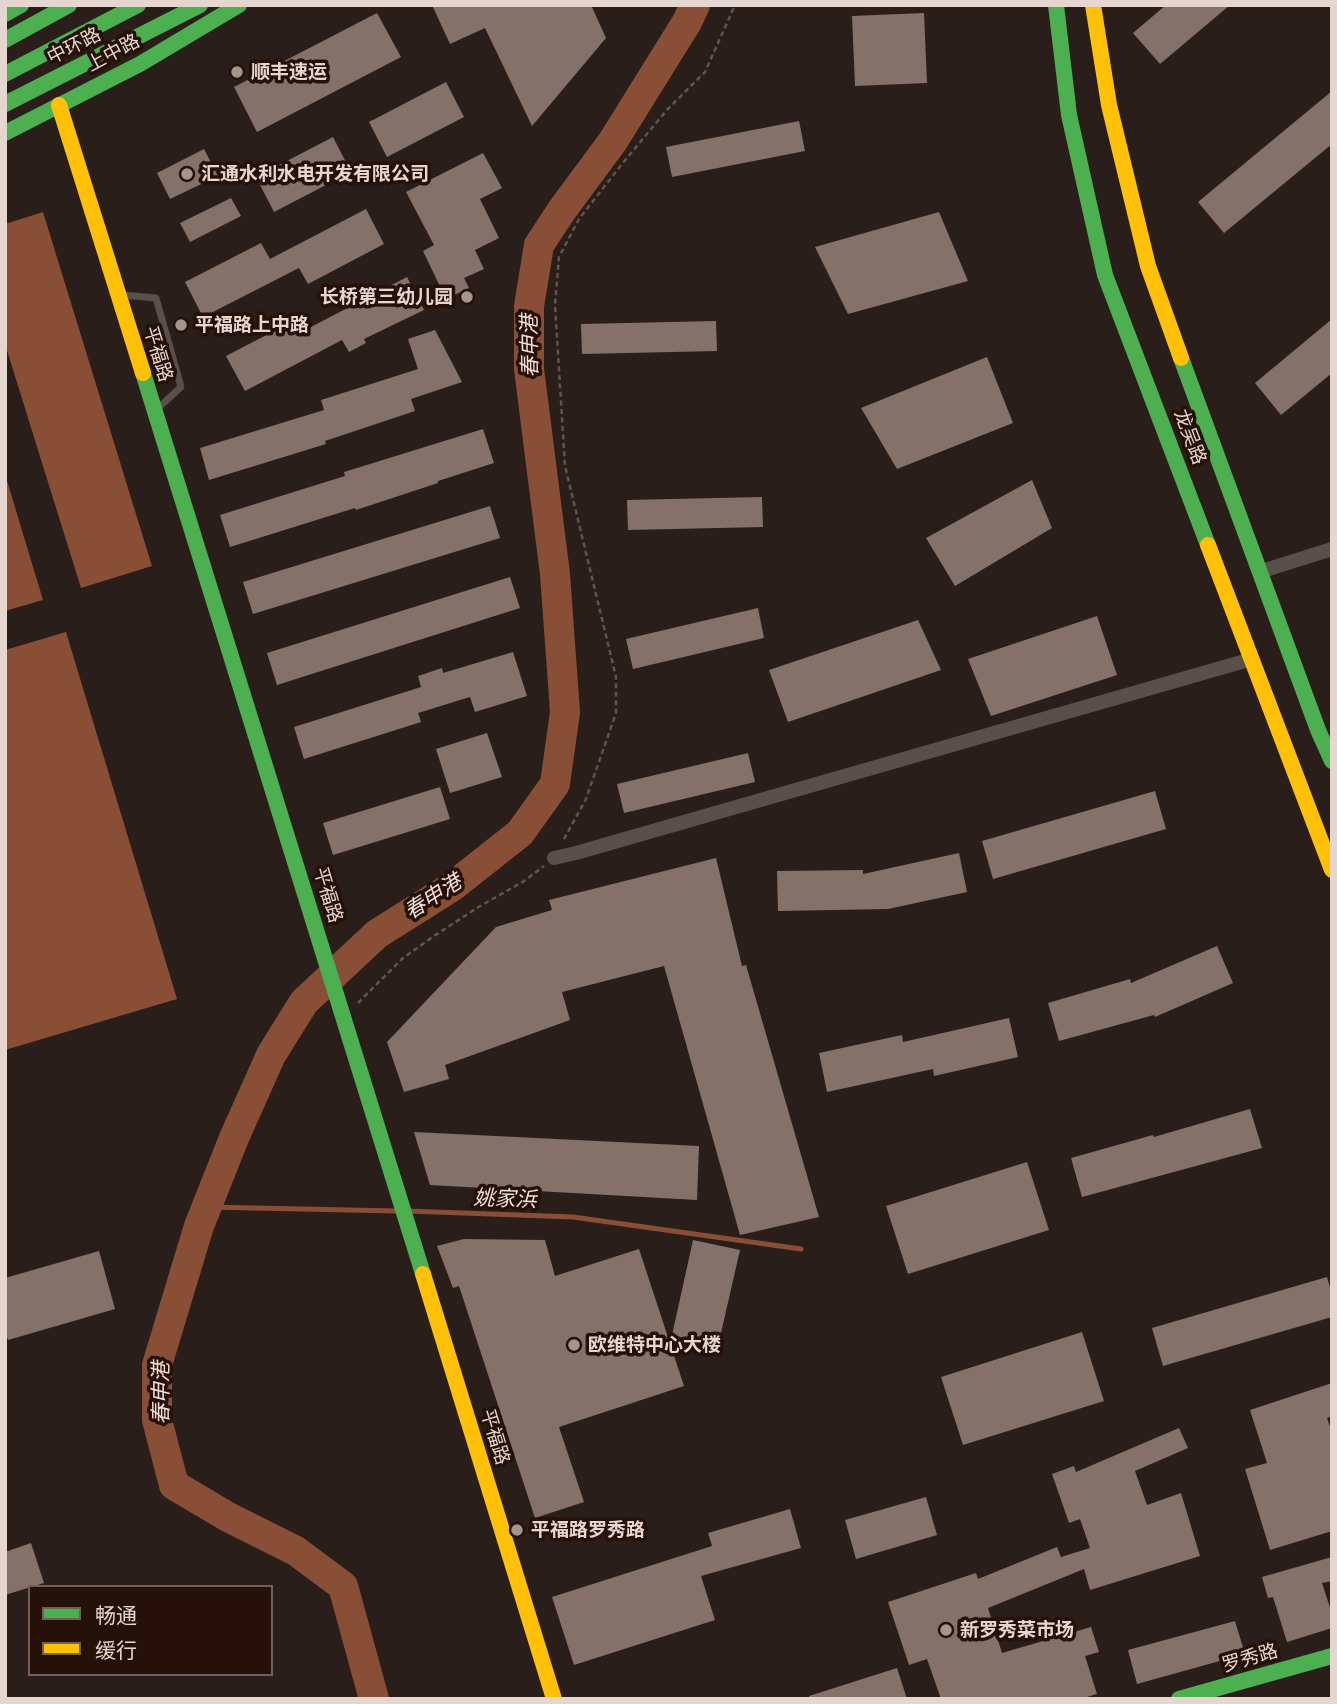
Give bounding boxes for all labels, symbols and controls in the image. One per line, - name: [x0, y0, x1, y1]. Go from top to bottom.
- street label: 中环路: [43, 23, 105, 69]
- street label: 上中路: [82, 30, 144, 76]
- place label: 顺丰速运: [251, 61, 327, 83]
- marker: 顺丰速运: [229, 64, 245, 80]
- place label: 汇通水利水电开发有限公司: [201, 163, 429, 185]
- marker: 汇通水利水电开发有限公司: [179, 166, 195, 182]
- place label: 长桥第三幼儿园: [320, 286, 453, 308]
- marker: 长桥第三幼儿园: [459, 289, 475, 305]
- place label: 平福路上中路: [195, 314, 309, 336]
- water label: 春申港: [517, 314, 543, 378]
- marker: 平福路上中路: [173, 317, 189, 333]
- street label: 平福路: [139, 323, 177, 385]
- street label: 龙吴路: [1169, 406, 1211, 468]
- street label: 平福路: [309, 864, 347, 926]
- water label: 春申港: [400, 869, 466, 925]
- water label: 姚家浜: [473, 1185, 537, 1213]
- place label: 欧维特中心大楼: [588, 1334, 721, 1356]
- marker: 欧维特中心大楼: [566, 1337, 582, 1353]
- water label: 春申港: [148, 1362, 174, 1424]
- street label: 平福路: [476, 1406, 514, 1468]
- place label: 平福路罗秀路: [531, 1519, 645, 1541]
- marker: 平福路罗秀路: [509, 1522, 525, 1538]
- legend: [28, 1585, 273, 1676]
- text: 畅通: [95, 1602, 137, 1628]
- place label: 新罗秀菜市场: [960, 1619, 1074, 1641]
- marker: 新罗秀菜市场: [938, 1622, 954, 1638]
- text: 缓行: [95, 1637, 137, 1663]
- street label: 罗秀路: [1219, 1639, 1281, 1677]

